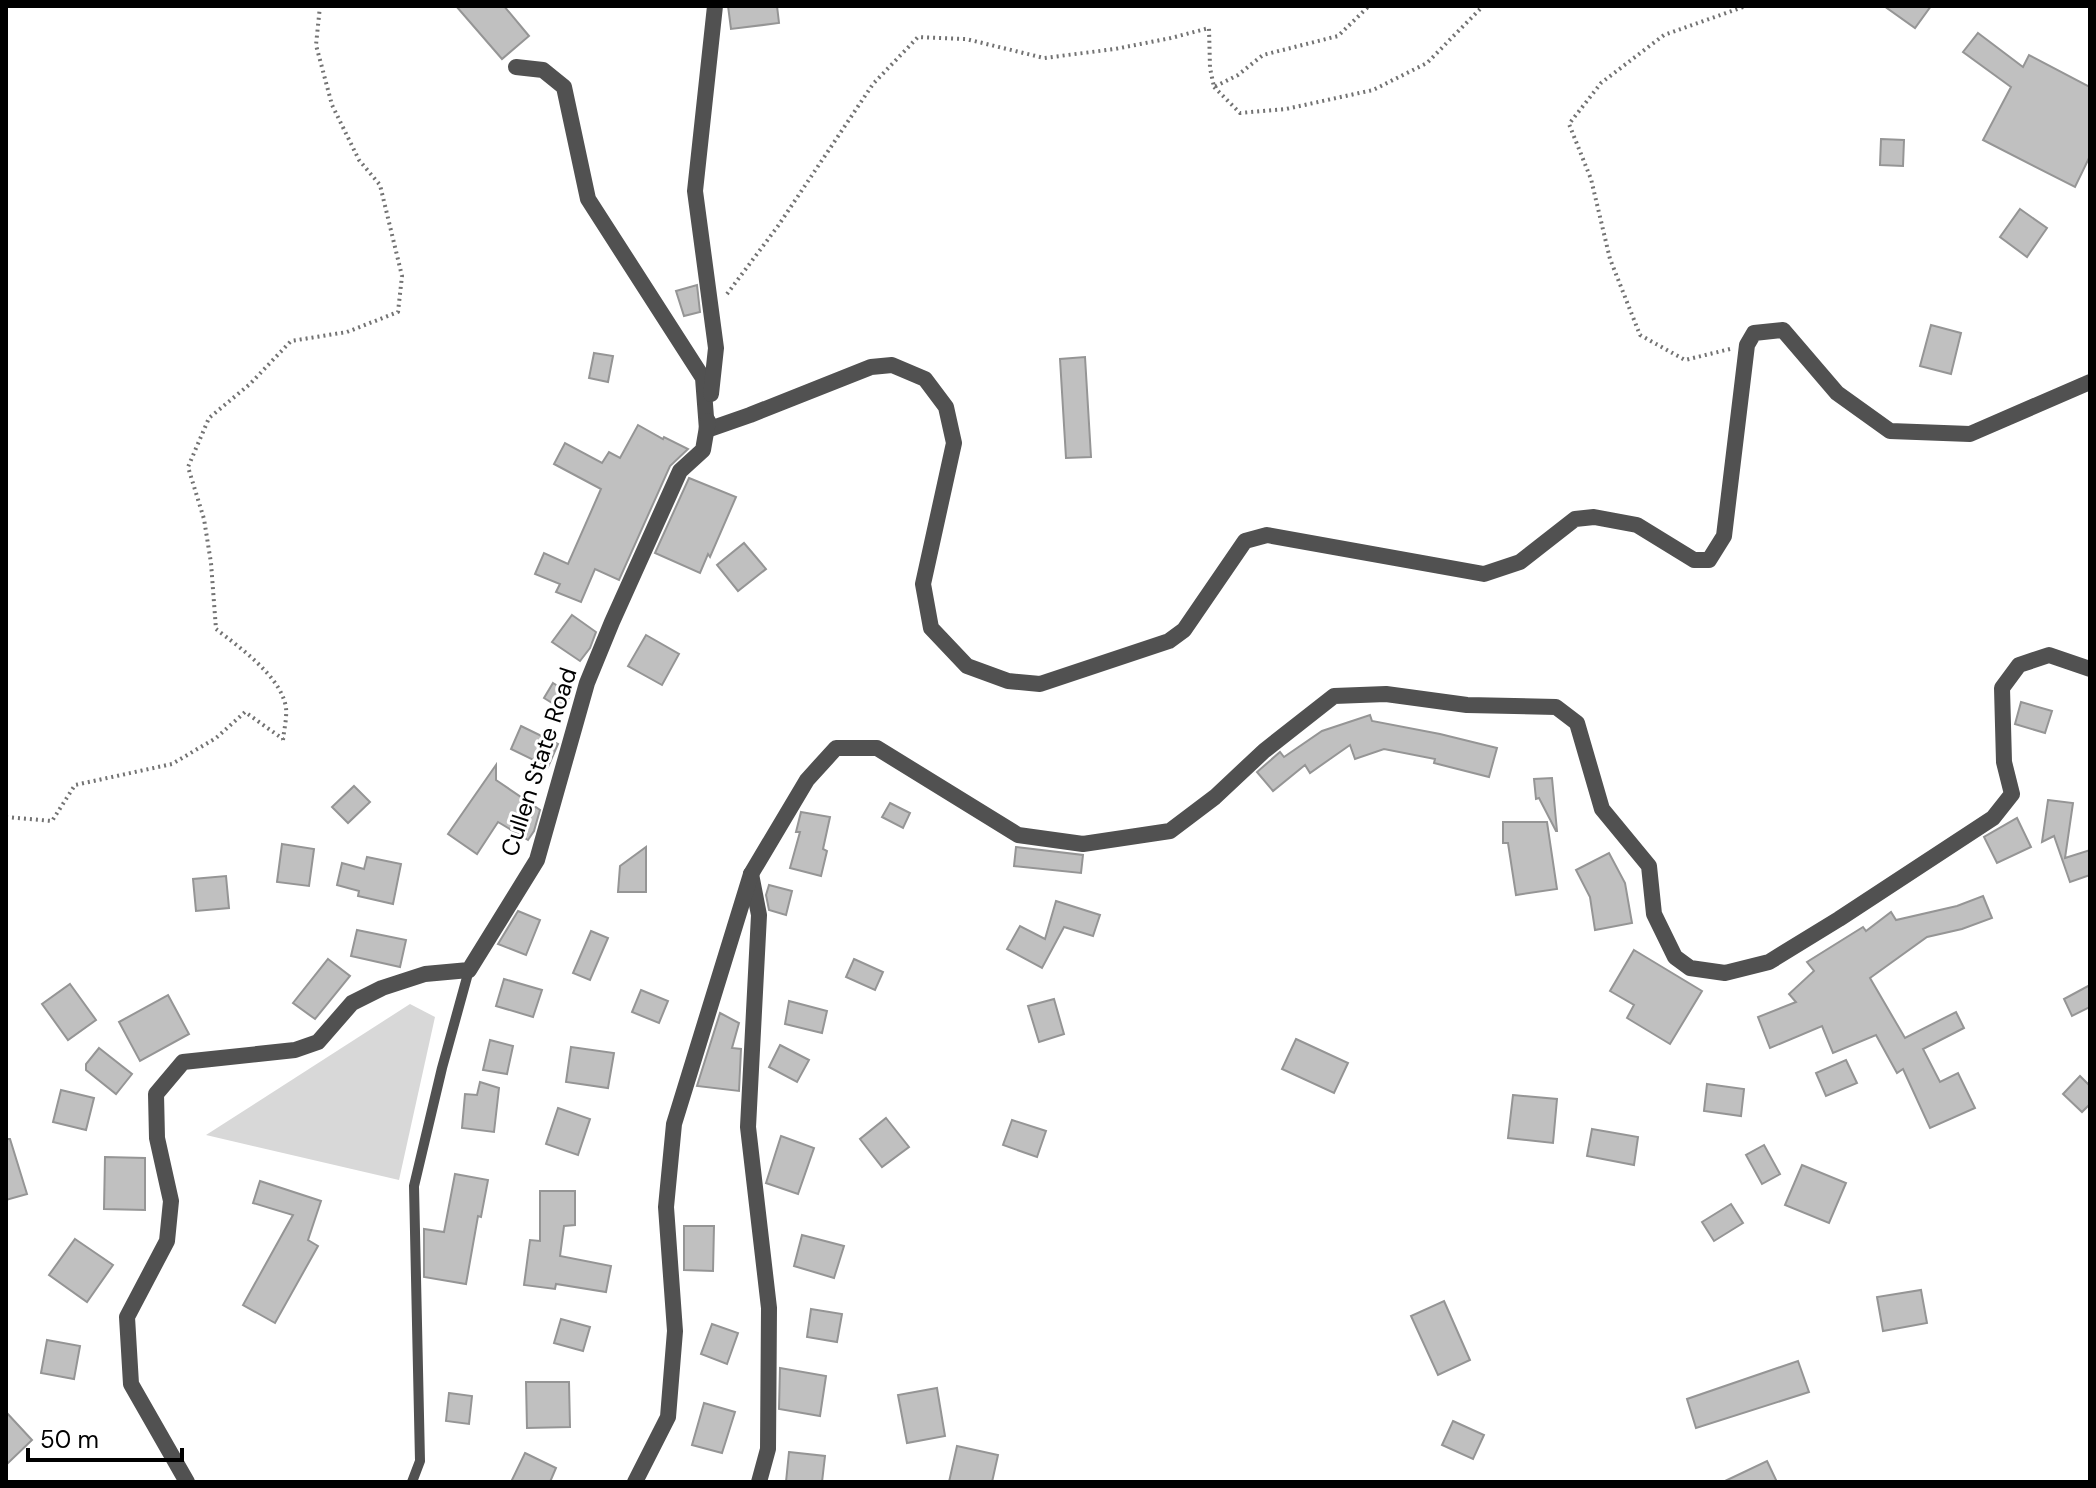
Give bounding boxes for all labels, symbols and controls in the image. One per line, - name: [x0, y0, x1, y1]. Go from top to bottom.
- street label: Cullen State Road: [493, 664, 584, 860]
- scale bar: [28, 1412, 182, 1462]
- text: 50 m: [40, 1424, 99, 1455]

